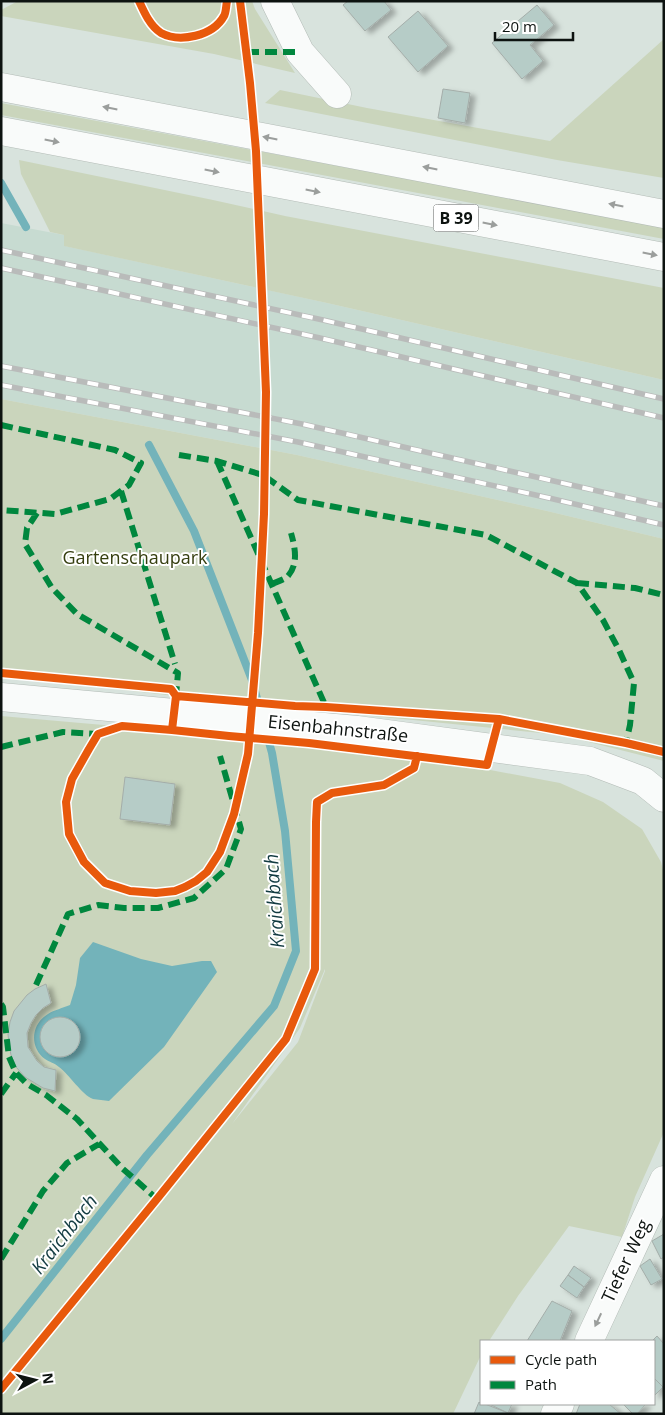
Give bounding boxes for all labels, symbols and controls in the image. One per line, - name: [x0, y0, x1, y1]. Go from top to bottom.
- scale bar: [495, 10, 572, 42]
- text: 20 m: [502, 16, 537, 36]
- one-way arrow: [103, 104, 118, 112]
- one-way arrow: [262, 134, 278, 142]
- one-way arrow: [44, 137, 60, 145]
- one-way arrow: [421, 164, 437, 172]
- one-way arrow: [204, 168, 220, 176]
- one-way arrow: [305, 187, 321, 195]
- one-way arrow: [607, 200, 623, 208]
- road number: B 39: [434, 204, 478, 232]
- one-way arrow: [482, 221, 498, 229]
- one-way arrow: [642, 250, 657, 258]
- park label: Gartenschaupark: [62, 545, 208, 569]
- street label: Eisenbahnstraße: [267, 709, 409, 747]
- water label: Kraichbach: [258, 853, 290, 949]
- water label: Kraichbach: [25, 1189, 103, 1279]
- street label: Tiefer Weg: [595, 1215, 655, 1306]
- one-way arrow: [594, 1313, 602, 1327]
- legend: [480, 1340, 655, 1405]
- text: Cycle path: [525, 1349, 597, 1369]
- north arrow: [10, 1355, 60, 1405]
- text: N: [38, 1372, 59, 1385]
- text: Path: [525, 1374, 557, 1394]

